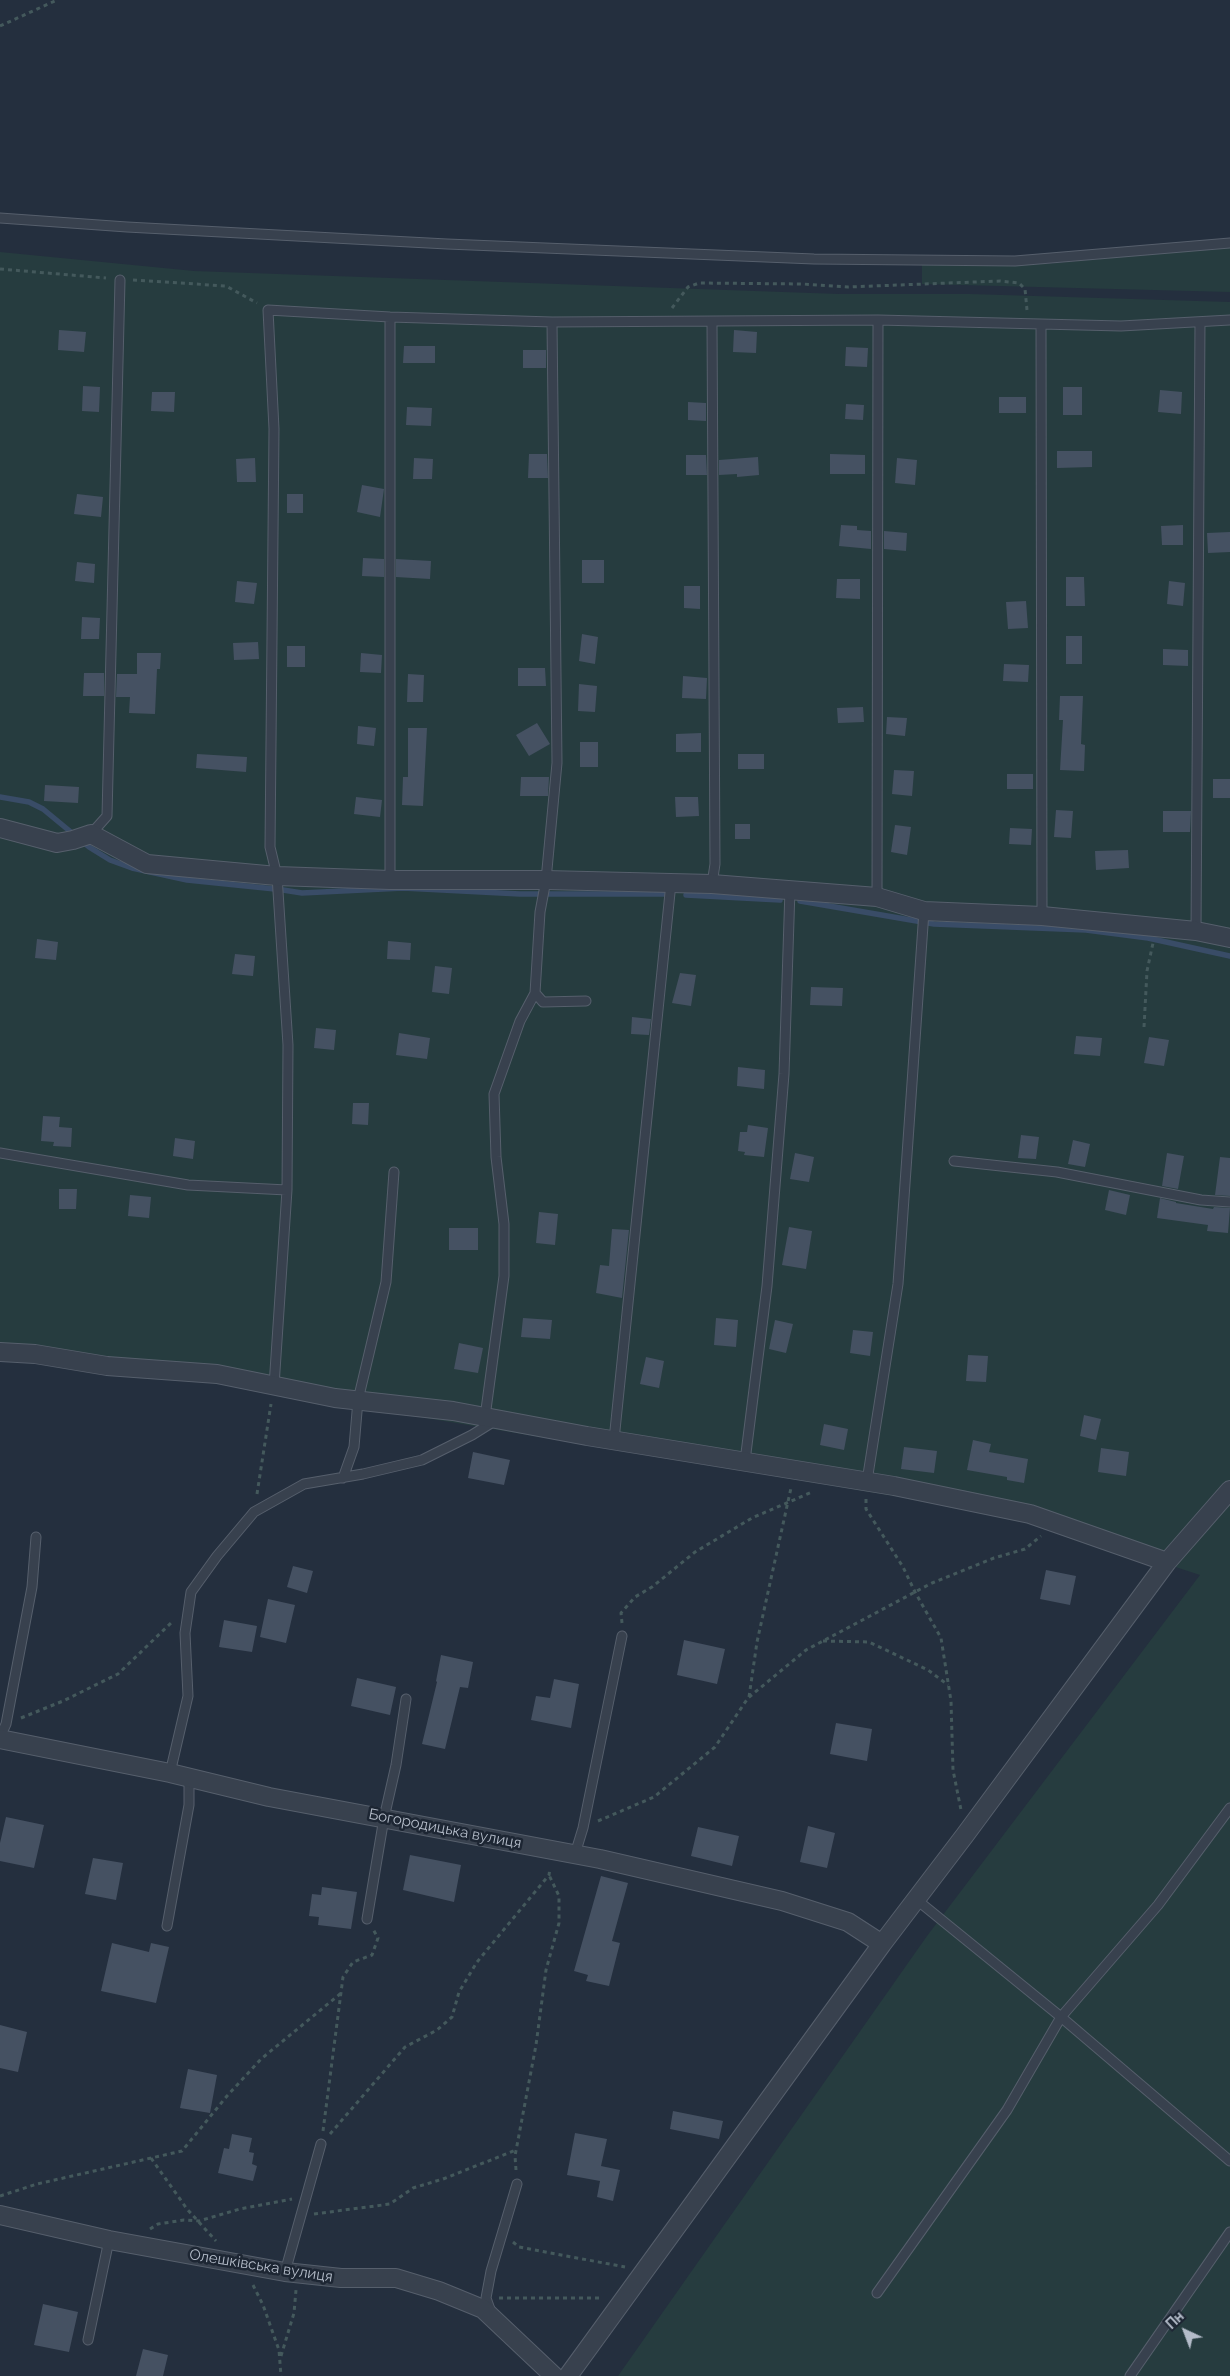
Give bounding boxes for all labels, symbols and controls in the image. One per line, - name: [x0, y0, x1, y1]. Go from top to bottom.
- street label: Богородицька вулиця: [367, 1805, 523, 1853]
- street label: Олешківська вулиця: [188, 2246, 334, 2286]
- north arrow: [1160, 2306, 1210, 2356]
- text: Пн: [1163, 2308, 1187, 2332]

